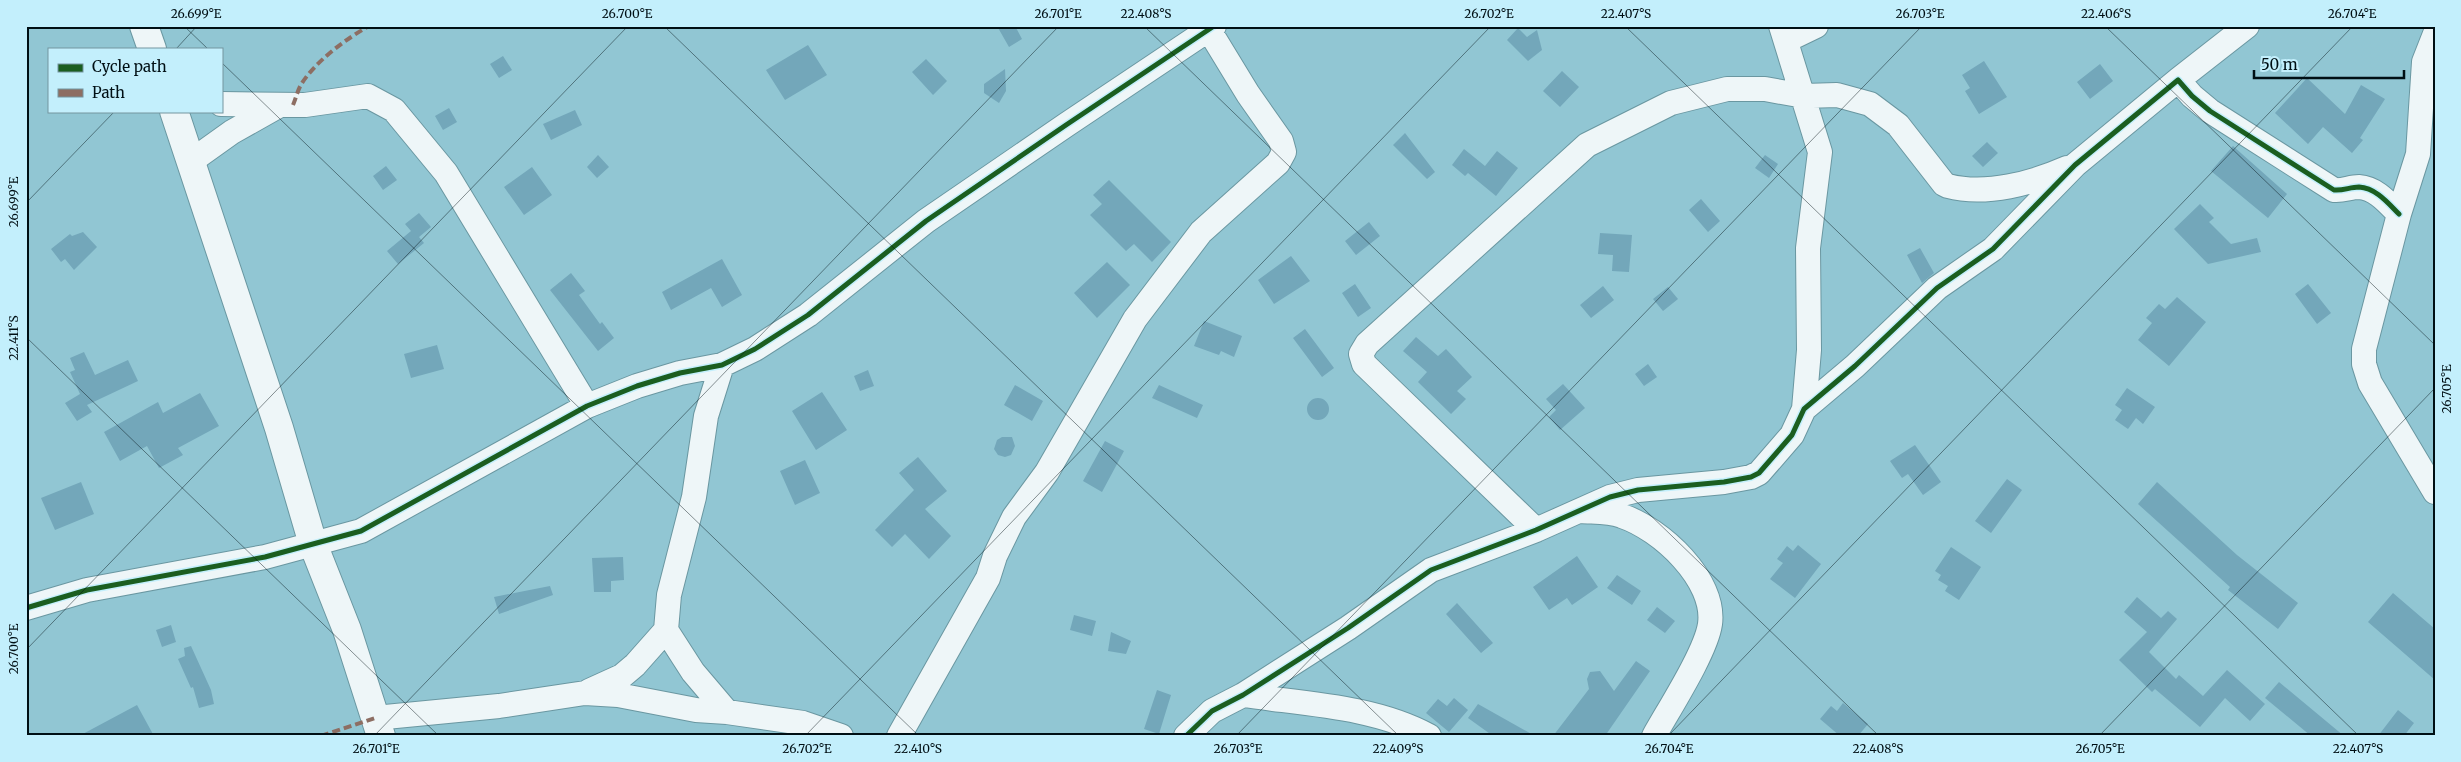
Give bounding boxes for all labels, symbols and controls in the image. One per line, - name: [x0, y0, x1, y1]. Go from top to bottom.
- text: 26.699°E: [171, 6, 222, 21]
- text: 26.700°E: [602, 6, 653, 21]
- text: 26.701°E: [1034, 6, 1082, 21]
- text: 22.408°S: [1121, 6, 1171, 21]
- text: 26.702°E: [1464, 6, 1514, 21]
- text: 22.407°S: [1601, 6, 1651, 21]
- text: 26.703°E: [1896, 6, 1945, 21]
- text: 22.406°S: [2081, 6, 2131, 21]
- text: 26.704°E: [2328, 6, 2377, 21]
- legend: [48, 48, 222, 112]
- scale bar: [2254, 48, 2404, 80]
- text: 50 m: [2261, 55, 2298, 74]
- text: Cycle path: [92, 57, 167, 76]
- text: Path: [92, 83, 125, 102]
- text: 26.699°E: [6, 176, 21, 227]
- text: 22.411°S: [6, 315, 21, 361]
- text: 26.705°E: [2439, 364, 2454, 414]
- text: 26.700°E: [6, 623, 21, 674]
- text: 26.701°E: [352, 741, 400, 756]
- text: 26.702°E: [782, 741, 832, 756]
- text: 22.410°S: [894, 741, 942, 756]
- text: 26.703°E: [1214, 741, 1263, 756]
- text: 22.409°S: [1372, 741, 1424, 756]
- text: 26.704°E: [1645, 741, 1694, 756]
- text: 22.408°S: [1853, 741, 1903, 756]
- text: 26.705°E: [2075, 741, 2125, 756]
- text: 22.407°S: [2333, 741, 2383, 756]

